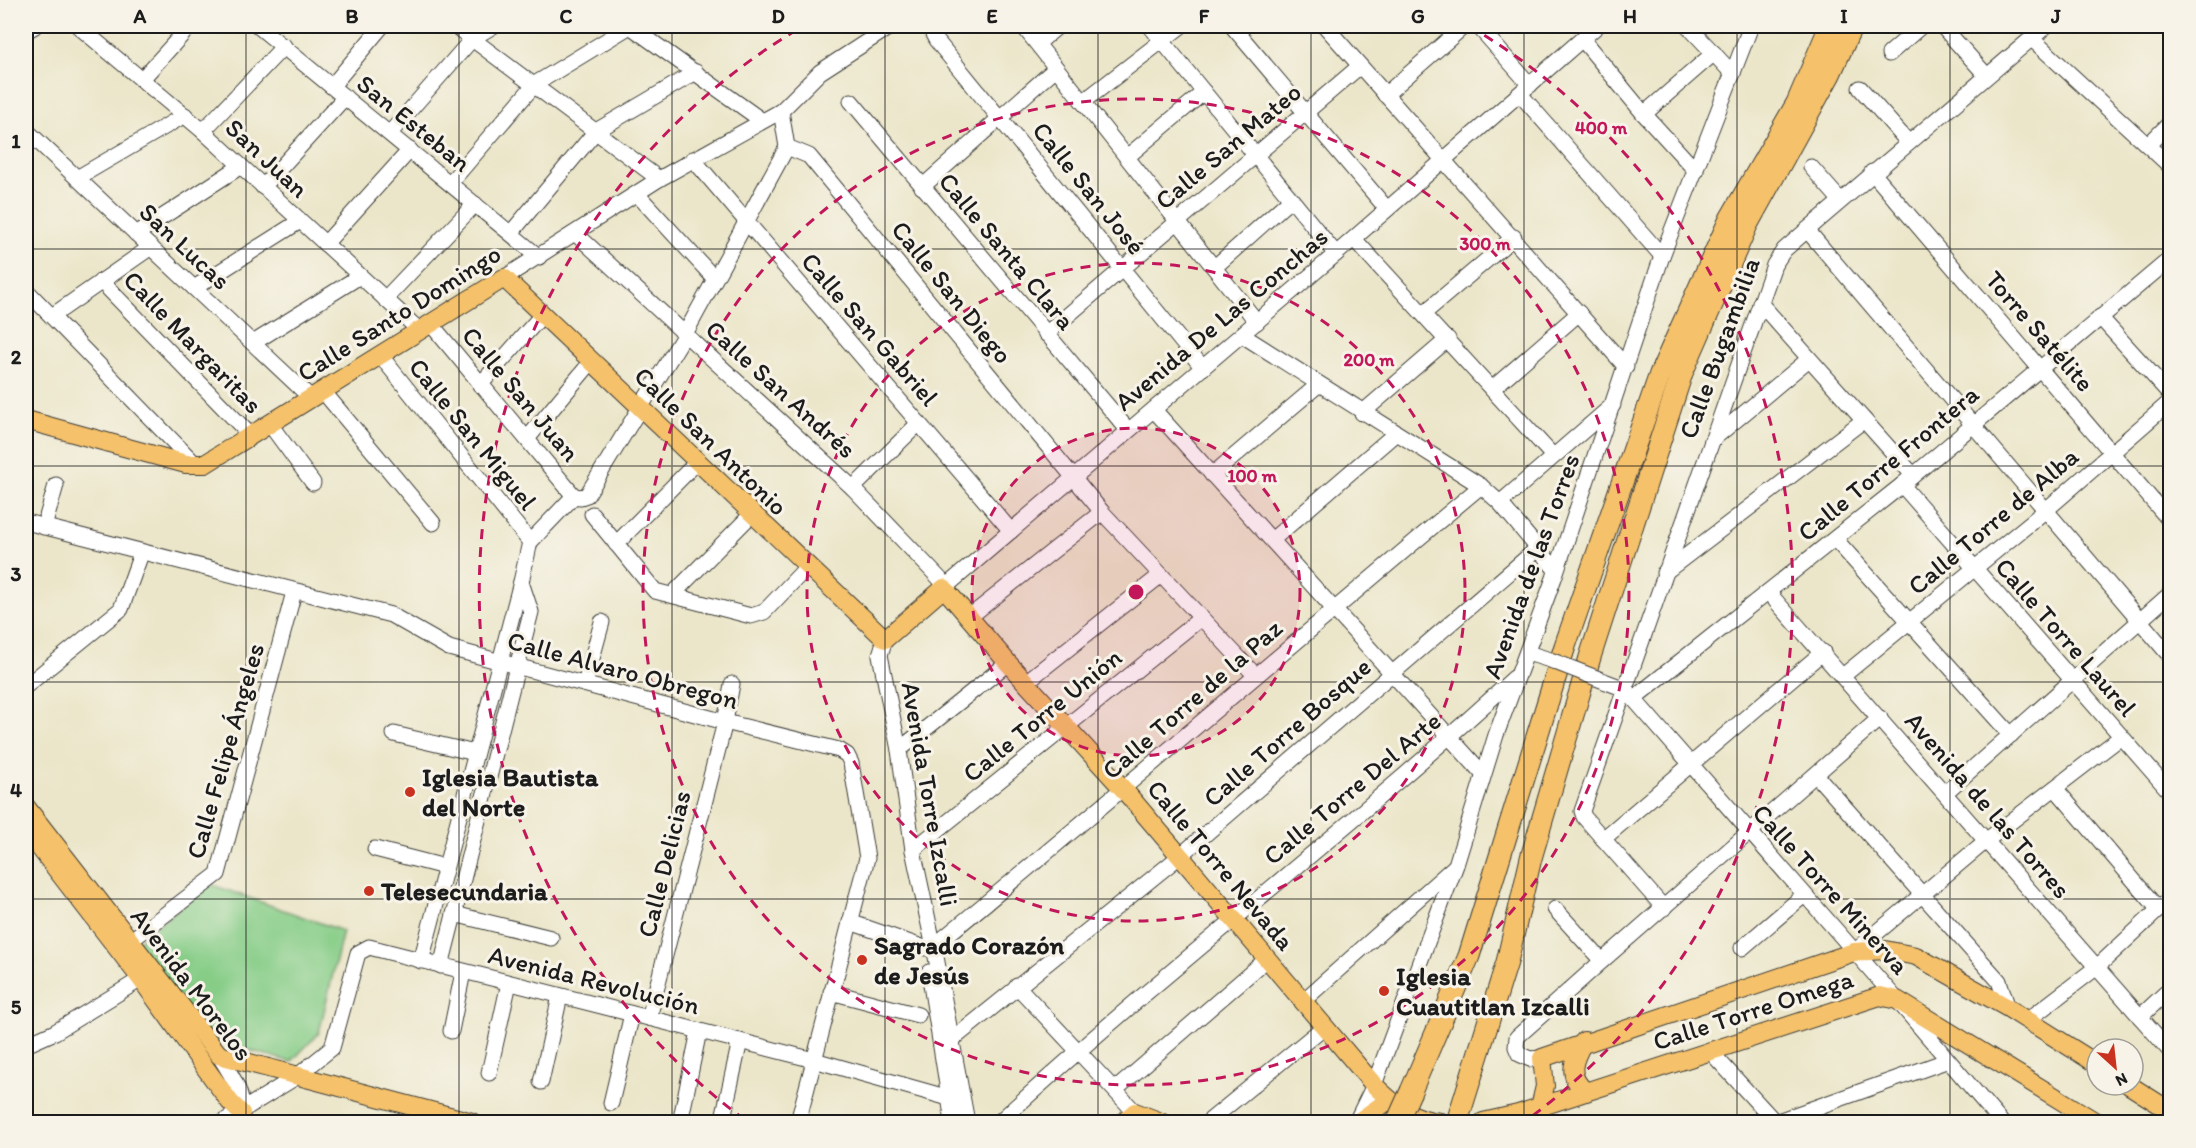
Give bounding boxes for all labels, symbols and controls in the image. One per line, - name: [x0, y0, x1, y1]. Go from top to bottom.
- text: A: [133, 4, 147, 28]
- text: B: [346, 4, 359, 28]
- text: C: [560, 4, 573, 28]
- text: D: [771, 4, 785, 28]
- text: E: [986, 4, 998, 28]
- text: F: [1199, 4, 1210, 28]
- text: G: [1411, 4, 1425, 28]
- text: H: [1623, 4, 1637, 28]
- text: I: [1840, 4, 1848, 28]
- text: J: [2050, 4, 2061, 28]
- street label: San Esteban: [350, 67, 478, 179]
- street label: Calle San Mateo: [1148, 76, 1308, 216]
- street label: San Juan: [219, 111, 315, 205]
- street label: Calle San José: [1026, 115, 1152, 261]
- text: 400 m: [1575, 117, 1628, 139]
- text: 1: [11, 129, 21, 153]
- street label: Calle Santa Clara: [932, 166, 1083, 337]
- street label: San Lucas: [133, 196, 237, 296]
- street label: Calle San Diego: [885, 214, 1019, 370]
- street label: Avenida De Las Conchas: [1108, 220, 1334, 418]
- text: 300 m: [1459, 233, 1511, 255]
- street label: Calle Santo Domingo: [291, 237, 507, 389]
- street label: Calle San Gabriel: [795, 246, 945, 412]
- street label: Calle Bugambilia: [1671, 253, 1767, 443]
- street label: Calle Margaritas: [117, 264, 269, 420]
- street label: Torre Satélite: [1979, 264, 2101, 398]
- street label: Calle San Andrés: [699, 313, 863, 465]
- street label: Calle San Juan: [455, 320, 587, 468]
- text: 2: [11, 345, 22, 369]
- text: 200 m: [1344, 349, 1395, 371]
- street label: Calle San Miguel: [402, 352, 544, 516]
- street label: Calle San Antonio: [628, 360, 794, 522]
- street label: Calle Torre Frontera: [1791, 378, 1985, 548]
- street label: Calle Torre de Alba: [1901, 440, 2085, 602]
- street label: Avenida de las Torres: [1475, 449, 1587, 683]
- text: 100 m: [1227, 465, 1278, 487]
- street label: Calle Torre Laurel: [1988, 551, 2144, 723]
- text: 3: [11, 562, 22, 586]
- centre of rings: [1126, 582, 1146, 602]
- street label: Calle Torre de la Paz: [1095, 612, 1289, 786]
- street label: Calle Alvaro Obregon: [504, 624, 742, 716]
- street label: Calle Felipe Ángeles: [179, 639, 271, 863]
- street label: Calle Torre Unión: [956, 641, 1128, 789]
- street label: Calle Torre Bosque: [1197, 650, 1377, 814]
- street label: Avenida Torre Izcalli: [895, 679, 965, 909]
- street label: Calle Torre Del Arte: [1257, 704, 1447, 872]
- street label: Avenida de las Torres: [1898, 705, 2078, 905]
- place label: Iglesia Bautista del Norte: [422, 761, 599, 823]
- street label: Calle Torre Nevada: [1140, 773, 1302, 957]
- text: 4: [10, 778, 22, 802]
- marker: Iglesia Bautista del Norte: [403, 785, 417, 799]
- street label: Calle Delicias: [630, 787, 698, 941]
- street label: Calle Torre Minerva: [1746, 797, 1916, 981]
- place label: Telesecundaria: [380, 875, 548, 907]
- marker: Telesecundaria: [362, 884, 376, 898]
- street label: Avenida Morelos: [124, 901, 260, 1067]
- place label: Sagrado Corazón de Jesús: [874, 929, 1065, 991]
- street label: Avenida Revolución: [485, 938, 703, 1022]
- marker: Sagrado Corazón de Jesús: [855, 953, 869, 967]
- place label: Iglesia Cuautitlan Izcalli: [1396, 960, 1590, 1022]
- street label: Calle Torre Omega: [1649, 962, 1858, 1057]
- marker: Iglesia Cuautitlan Izcalli: [1377, 984, 1391, 998]
- text: 5: [11, 995, 22, 1019]
- north arrow: [2085, 1037, 2145, 1097]
- text: N: [2112, 1069, 2131, 1091]

